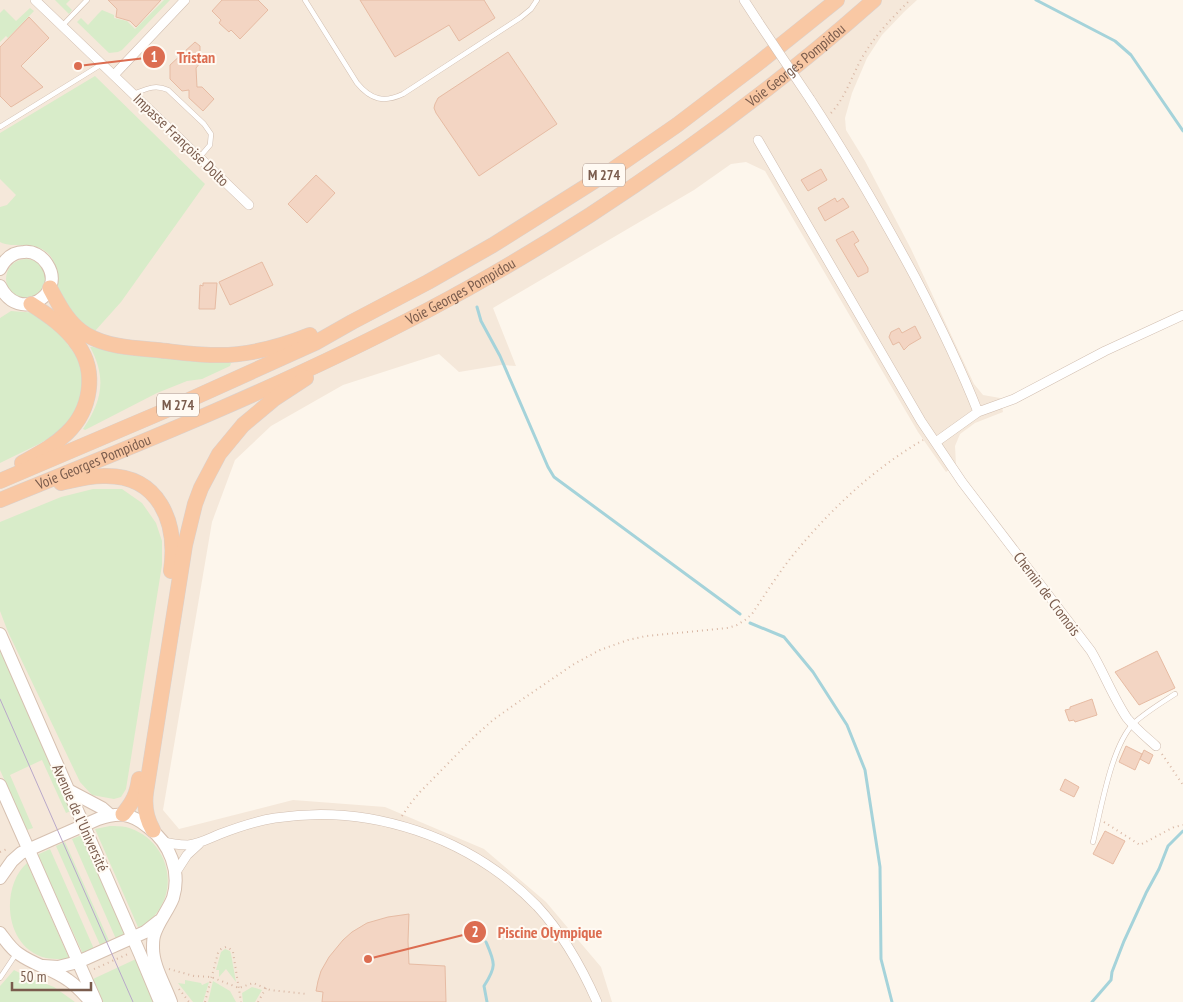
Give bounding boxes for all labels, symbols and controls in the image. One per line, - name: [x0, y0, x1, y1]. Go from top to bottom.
- street label: Voie Georges Pompidou: [741, 19, 849, 111]
- callout: Tristan: [141, 42, 225, 73]
- text: 1: [150, 47, 158, 66]
- text: Tristan: [177, 47, 215, 67]
- street label: Impasse Françoise Dolto: [130, 89, 233, 190]
- road number: M 274: [583, 164, 625, 186]
- street label: Voie Georges Pompidou: [402, 253, 519, 329]
- road number: M 274: [157, 394, 199, 416]
- street label: Voie Georges Pompidou: [32, 430, 154, 494]
- street label: Chemin de Cromois: [1010, 548, 1085, 639]
- street label: Avenue de l'Université: [48, 761, 113, 874]
- callout: Piscine Olympique: [463, 917, 613, 948]
- text: 2: [471, 922, 479, 941]
- text: Piscine Olympique: [498, 922, 603, 942]
- scale bar: [12, 960, 91, 992]
- text: 50 m: [20, 967, 46, 986]

